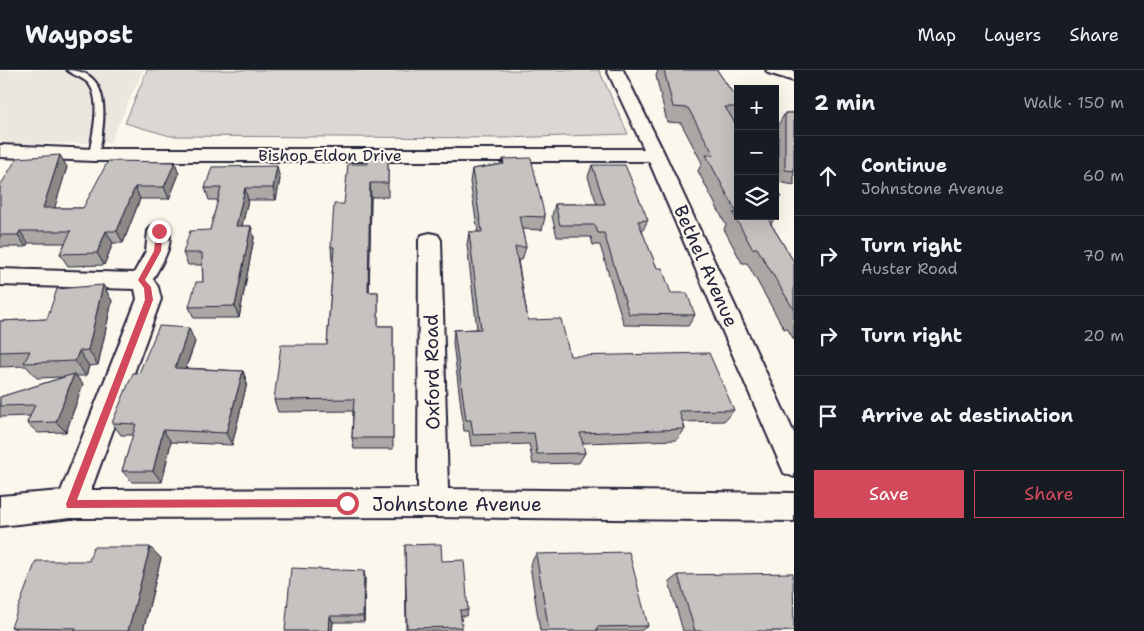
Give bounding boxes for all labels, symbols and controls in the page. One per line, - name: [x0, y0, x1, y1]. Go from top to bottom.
- text: Waypost: [25, 19, 133, 51]
- text: Map: [918, 23, 956, 47]
- text: Layers: [984, 23, 1041, 47]
- text: Share: [1069, 23, 1119, 47]
- map controls: [734, 85, 779, 220]
- button: +: [734, 85, 779, 130]
- text: 2 min: [814, 89, 875, 117]
- text: Walk · 150 m: [1023, 92, 1124, 113]
- button: −: [734, 130, 779, 175]
- street label: Bishop Eldon Drive: [258, 145, 402, 166]
- text: Continue: [861, 153, 947, 178]
- icon: ahead: [814, 162, 842, 190]
- text: 60 m: [1083, 165, 1124, 186]
- button: layers: [734, 175, 779, 220]
- text: Johnstone Avenue: [861, 178, 1004, 199]
- street label: Bethel Avenue: [668, 201, 744, 331]
- route end: [148, 220, 171, 243]
- text: Turn right: [861, 233, 962, 258]
- icon: right: [814, 242, 842, 270]
- text: 70 m: [1083, 245, 1124, 266]
- text: Auster Road: [861, 258, 958, 279]
- street label: Oxford Road: [418, 314, 446, 430]
- icon: right: [814, 322, 842, 350]
- text: Turn right: [861, 323, 962, 348]
- text: 20 m: [1083, 325, 1124, 346]
- icon: arrive: [814, 402, 842, 430]
- text: Arrive at destination: [861, 403, 1073, 428]
- button: Save: [814, 470, 964, 518]
- button: Share: [974, 470, 1124, 518]
- route start: [336, 492, 359, 515]
- street label: Johnstone Avenue: [372, 492, 542, 517]

